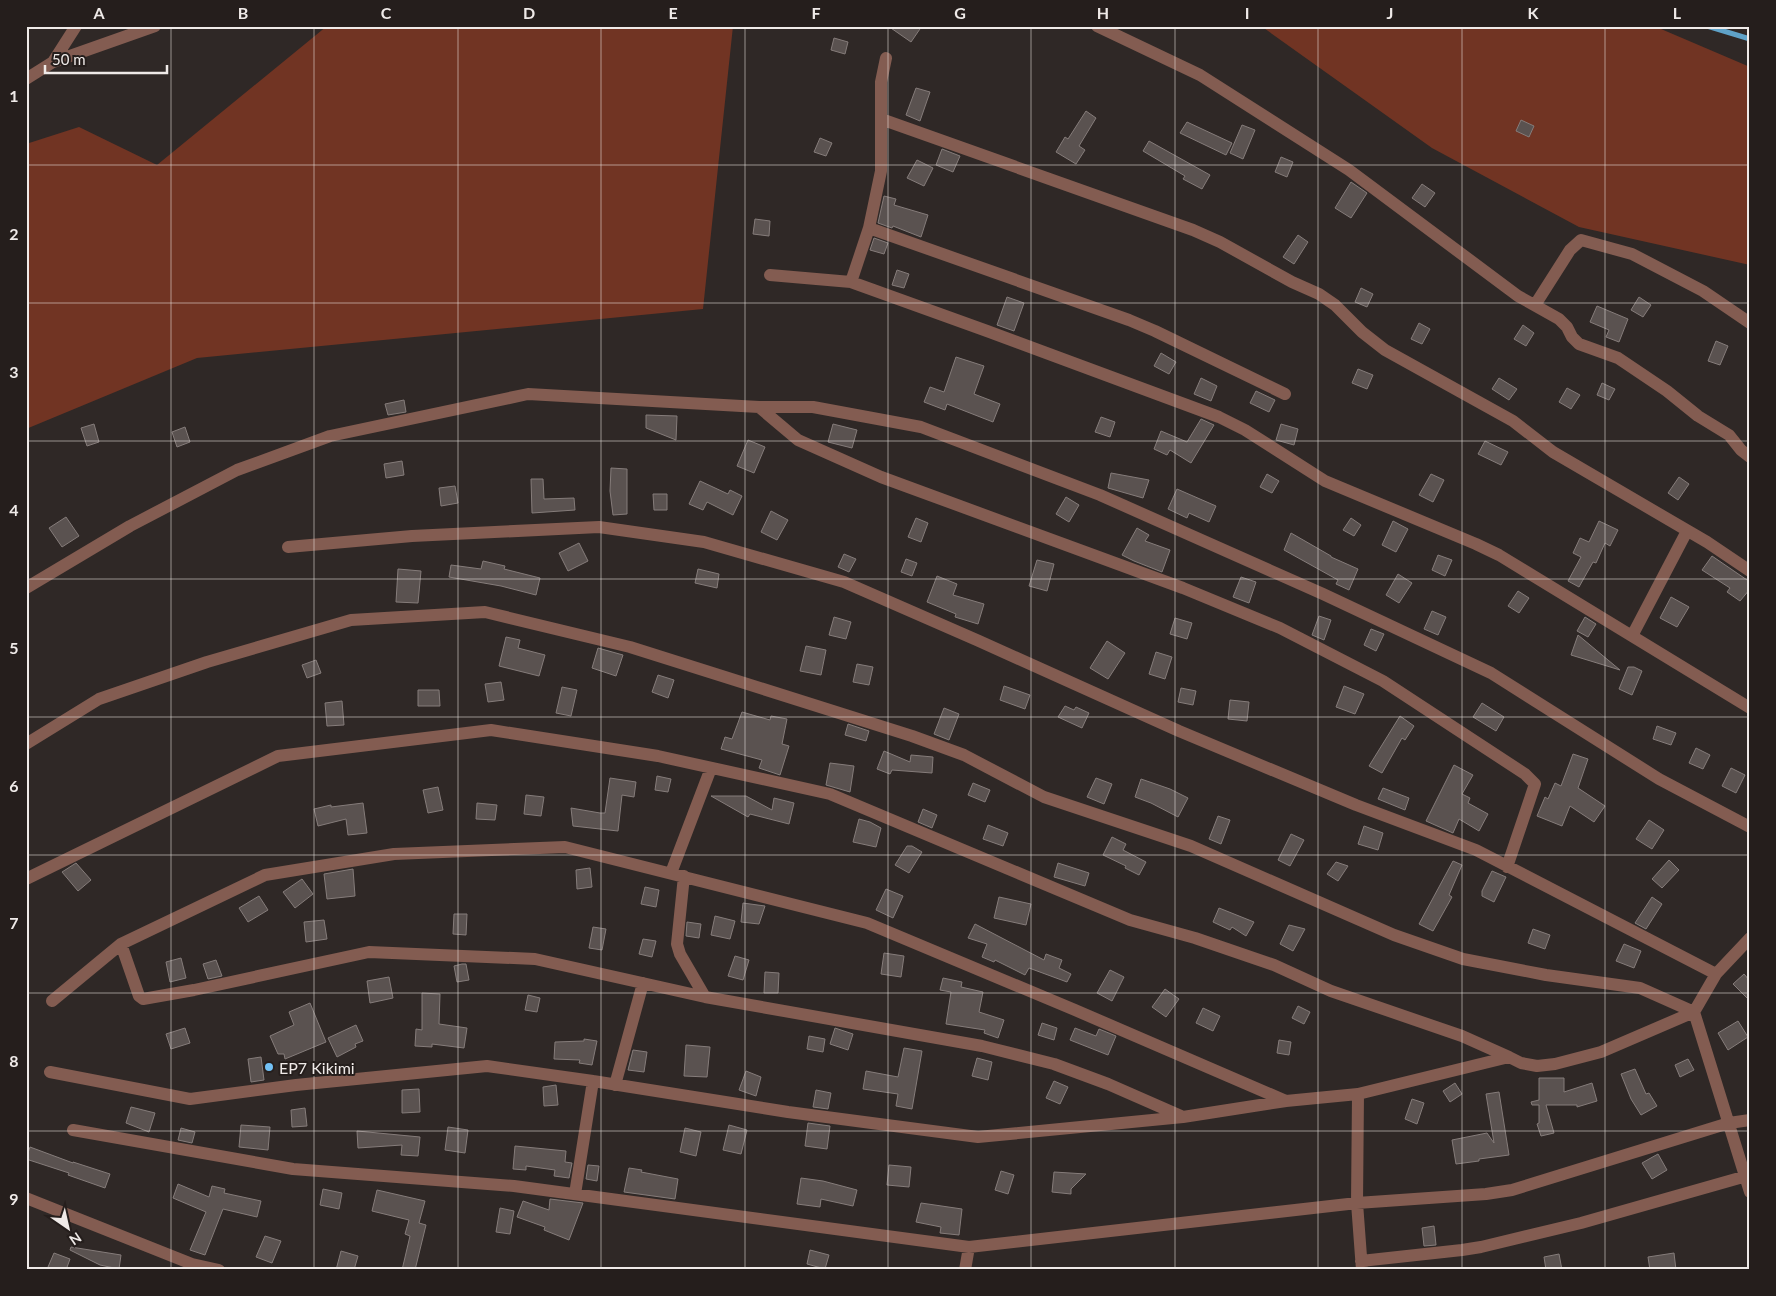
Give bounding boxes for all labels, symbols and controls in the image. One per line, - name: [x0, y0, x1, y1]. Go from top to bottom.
- text: A: [92, 3, 105, 22]
- text: B: [238, 3, 248, 22]
- text: C: [381, 3, 392, 22]
- text: D: [523, 3, 535, 22]
- text: E: [668, 3, 678, 22]
- text: F: [811, 3, 821, 22]
- text: G: [954, 3, 966, 22]
- text: H: [1097, 3, 1109, 22]
- text: I: [1245, 3, 1249, 22]
- text: J: [1387, 3, 1393, 22]
- text: K: [1528, 3, 1540, 22]
- text: L: [1673, 3, 1682, 22]
- scale bar: [45, 42, 168, 74]
- text: 50 m: [52, 50, 86, 68]
- text: 1: [9, 86, 19, 105]
- text: 2: [9, 224, 19, 243]
- text: 3: [9, 362, 19, 381]
- text: 4: [9, 500, 19, 519]
- text: 5: [9, 638, 19, 657]
- text: 6: [9, 776, 19, 795]
- text: 7: [9, 913, 19, 932]
- text: 8: [9, 1051, 19, 1070]
- place label: EP7 Kikimi: [279, 1058, 355, 1077]
- marker: EP7 Kikimi: [263, 1061, 275, 1073]
- text: 9: [9, 1189, 19, 1208]
- north arrow: [42, 1204, 92, 1254]
- text: N: [66, 1229, 85, 1249]

